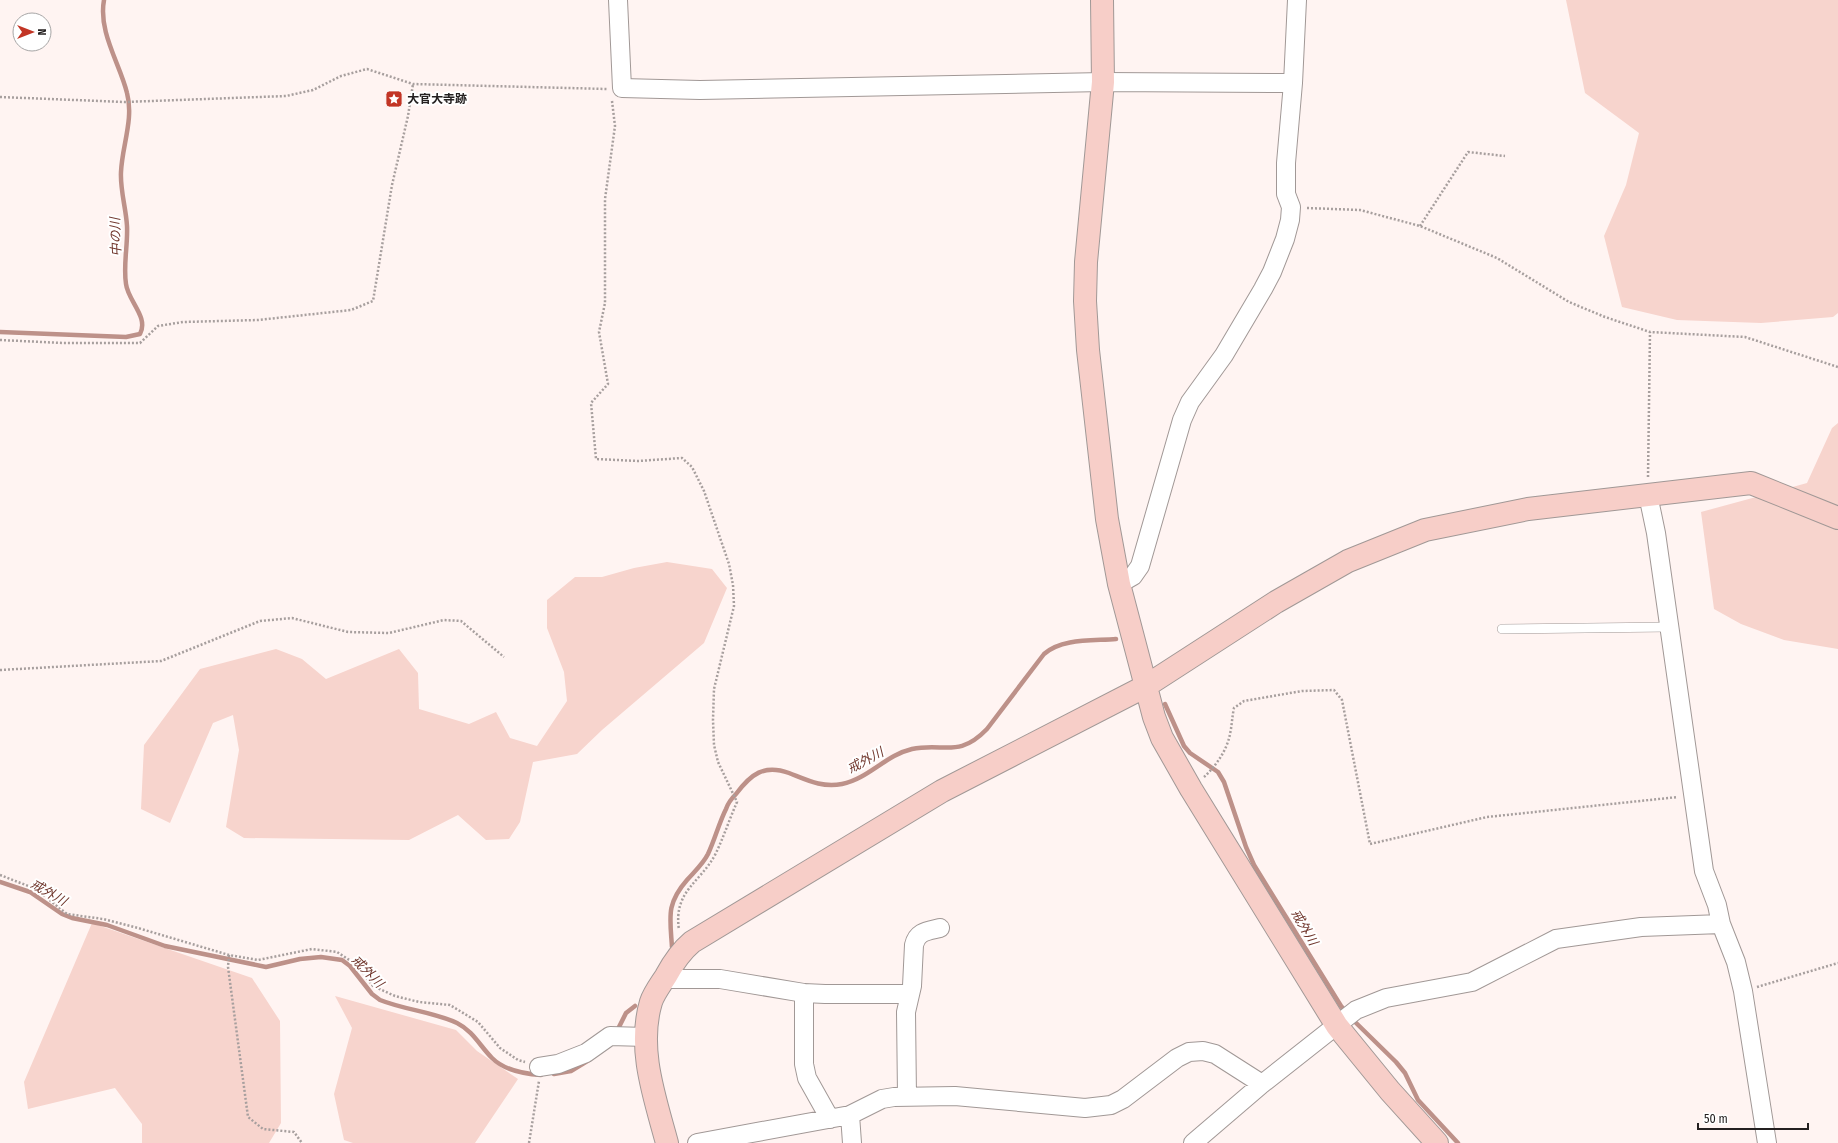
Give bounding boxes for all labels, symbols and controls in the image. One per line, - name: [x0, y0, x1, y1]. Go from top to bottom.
- north arrow: [12, 12, 52, 52]
- text: N: [35, 29, 48, 35]
- place icon: 大官大寺跡: [384, 89, 404, 109]
- place label: 大官大寺跡: [407, 92, 467, 106]
- water label: 中の川: [107, 215, 124, 257]
- water label: 戒外川: [844, 744, 888, 776]
- water label: 戒外川: [28, 876, 71, 910]
- water label: 戒外川: [1288, 907, 1322, 950]
- water label: 戒外川: [349, 952, 388, 992]
- scale bar: [1698, 1105, 1808, 1131]
- text: 50 m: [1704, 1112, 1728, 1126]

